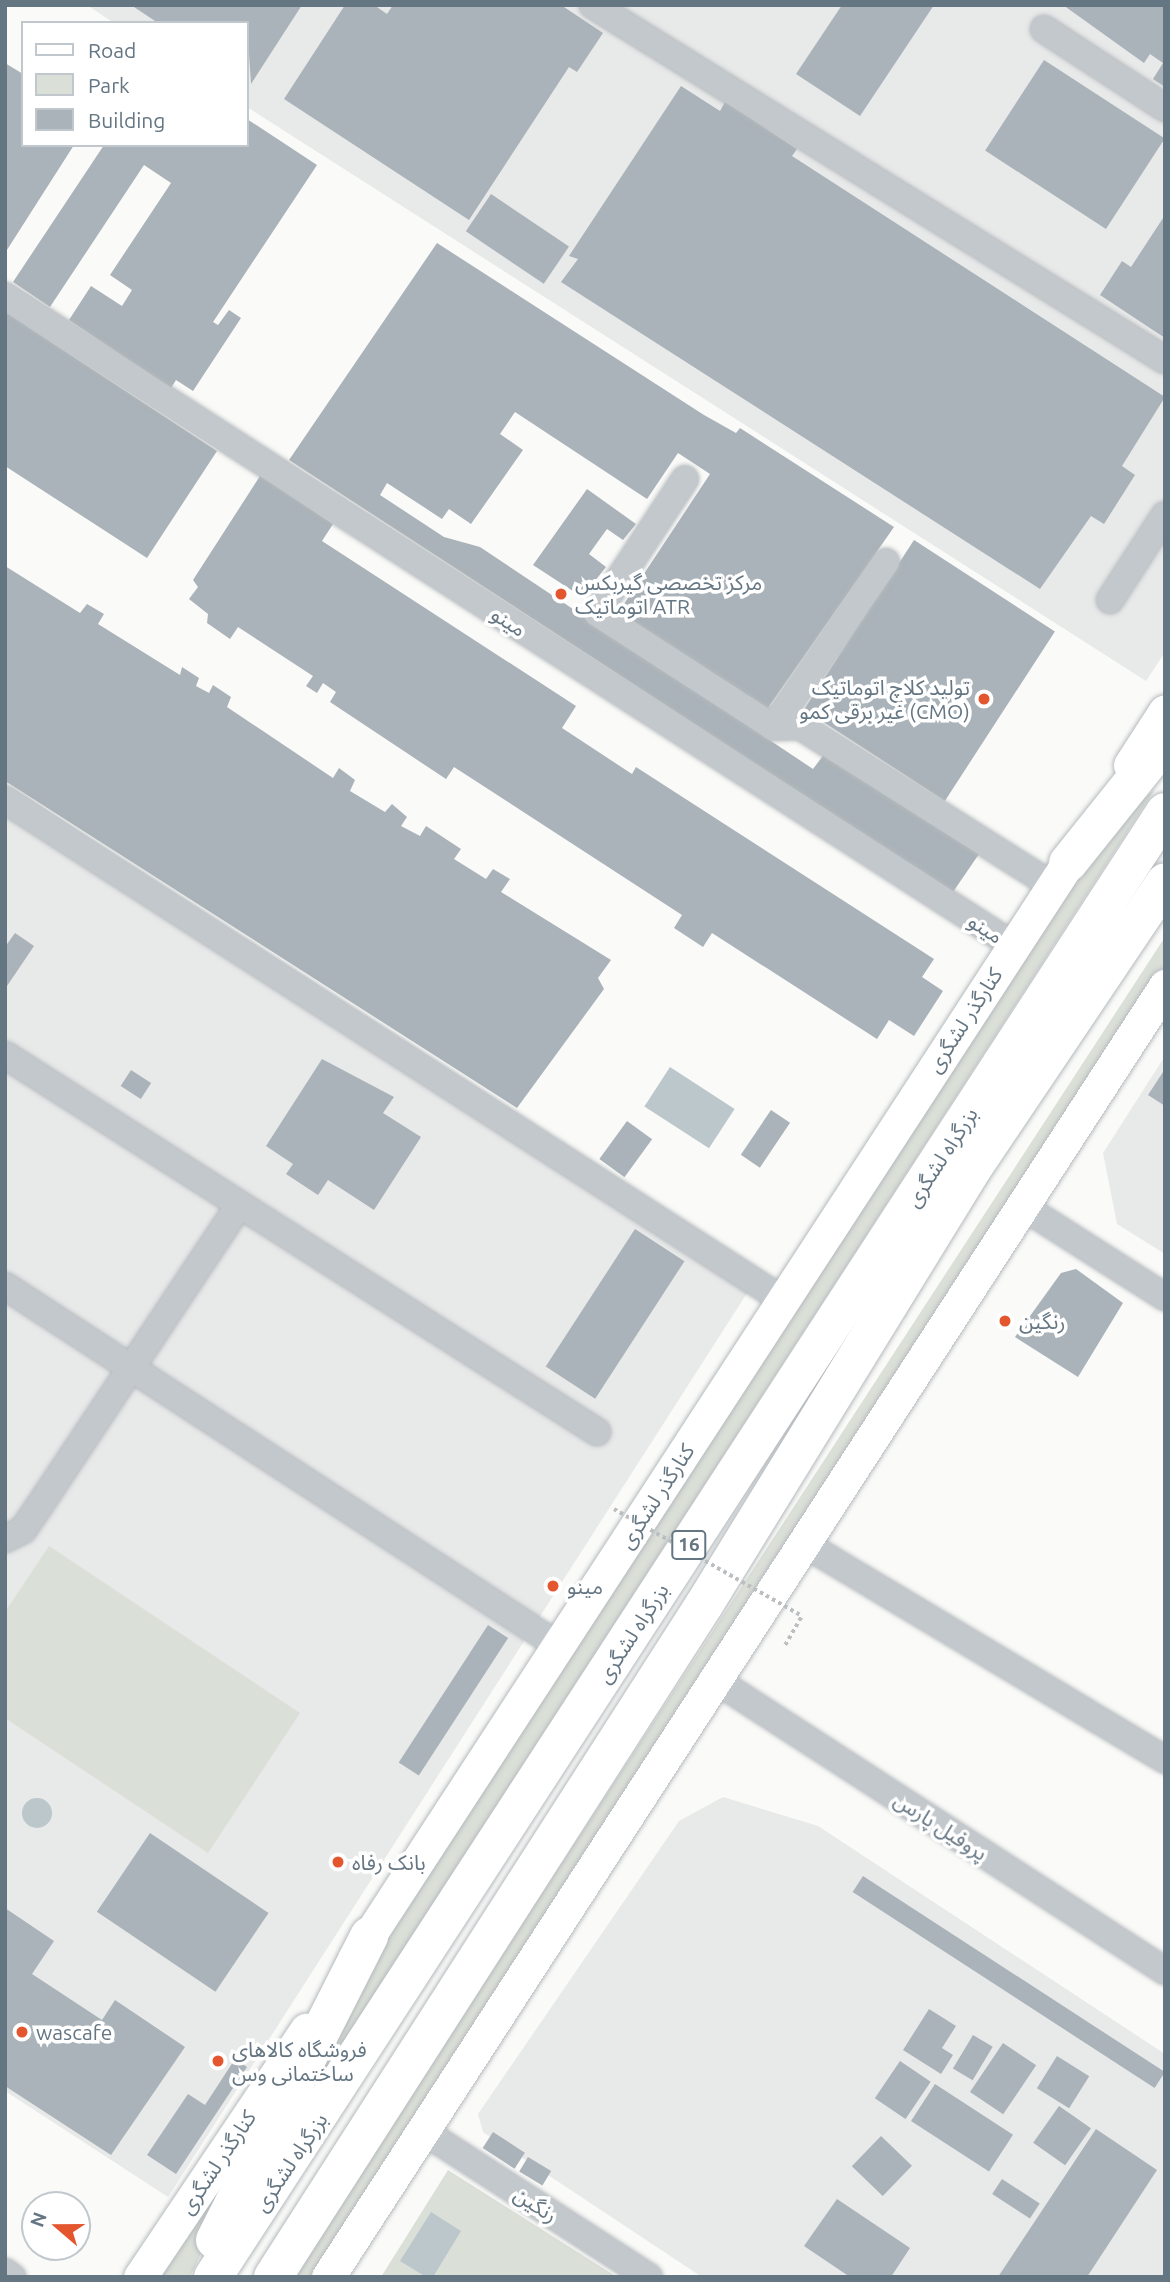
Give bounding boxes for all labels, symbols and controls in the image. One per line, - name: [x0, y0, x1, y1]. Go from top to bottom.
- legend: [21, 21, 248, 147]
- text: Road: [88, 38, 136, 62]
- text: Park: [88, 73, 130, 97]
- text: Building: [88, 108, 165, 132]
- place label: مرکز تخصصی گیربکس اتوماتیک ATR: [575, 569, 762, 619]
- marker: مرکز تخصصی گیربکس اتوماتیک ATR: [553, 586, 569, 602]
- street label: مینو: [487, 601, 531, 641]
- place label: تولید کلاچ اتوماتیک غیر برقی کمو (CMO): [800, 674, 970, 724]
- marker: تولید کلاچ اتوماتیک غیر برقی کمو (CMO): [976, 691, 992, 707]
- street label: مینو: [964, 908, 1008, 948]
- street label: کنارگذر لشگری: [921, 963, 1007, 1077]
- street label: بزرگراه لشگری: [899, 1102, 983, 1212]
- place label: رنگین: [1019, 1308, 1066, 1334]
- marker: رنگین: [997, 1313, 1013, 1329]
- street label: کنارگذر لشگری: [613, 1439, 699, 1553]
- road number: 16: [670, 1530, 708, 1560]
- place label: مینو: [567, 1573, 603, 1599]
- marker: مینو: [545, 1578, 561, 1594]
- street label: بزرگراه لشگری: [590, 1578, 674, 1688]
- street label: پروفیل پارس: [890, 1787, 992, 1865]
- place label: بانک رفاه: [352, 1849, 426, 1875]
- marker: بانک رفاه: [330, 1854, 346, 1870]
- place label: wascafe: [36, 2019, 112, 2045]
- marker: wascafe: [14, 2024, 30, 2040]
- place label: فروشگاه کالاهای ساختمانی وس: [232, 2036, 367, 2086]
- marker: فروشگاه کالاهای ساختمانی وس: [210, 2053, 226, 2069]
- street label: کنارگذر لشگری: [173, 2105, 261, 2219]
- street label: بزرگراه لشگری: [248, 2108, 332, 2216]
- street label: رنگین: [510, 2181, 562, 2227]
- north arrow: [21, 2191, 91, 2261]
- text: N: [25, 2209, 51, 2230]

